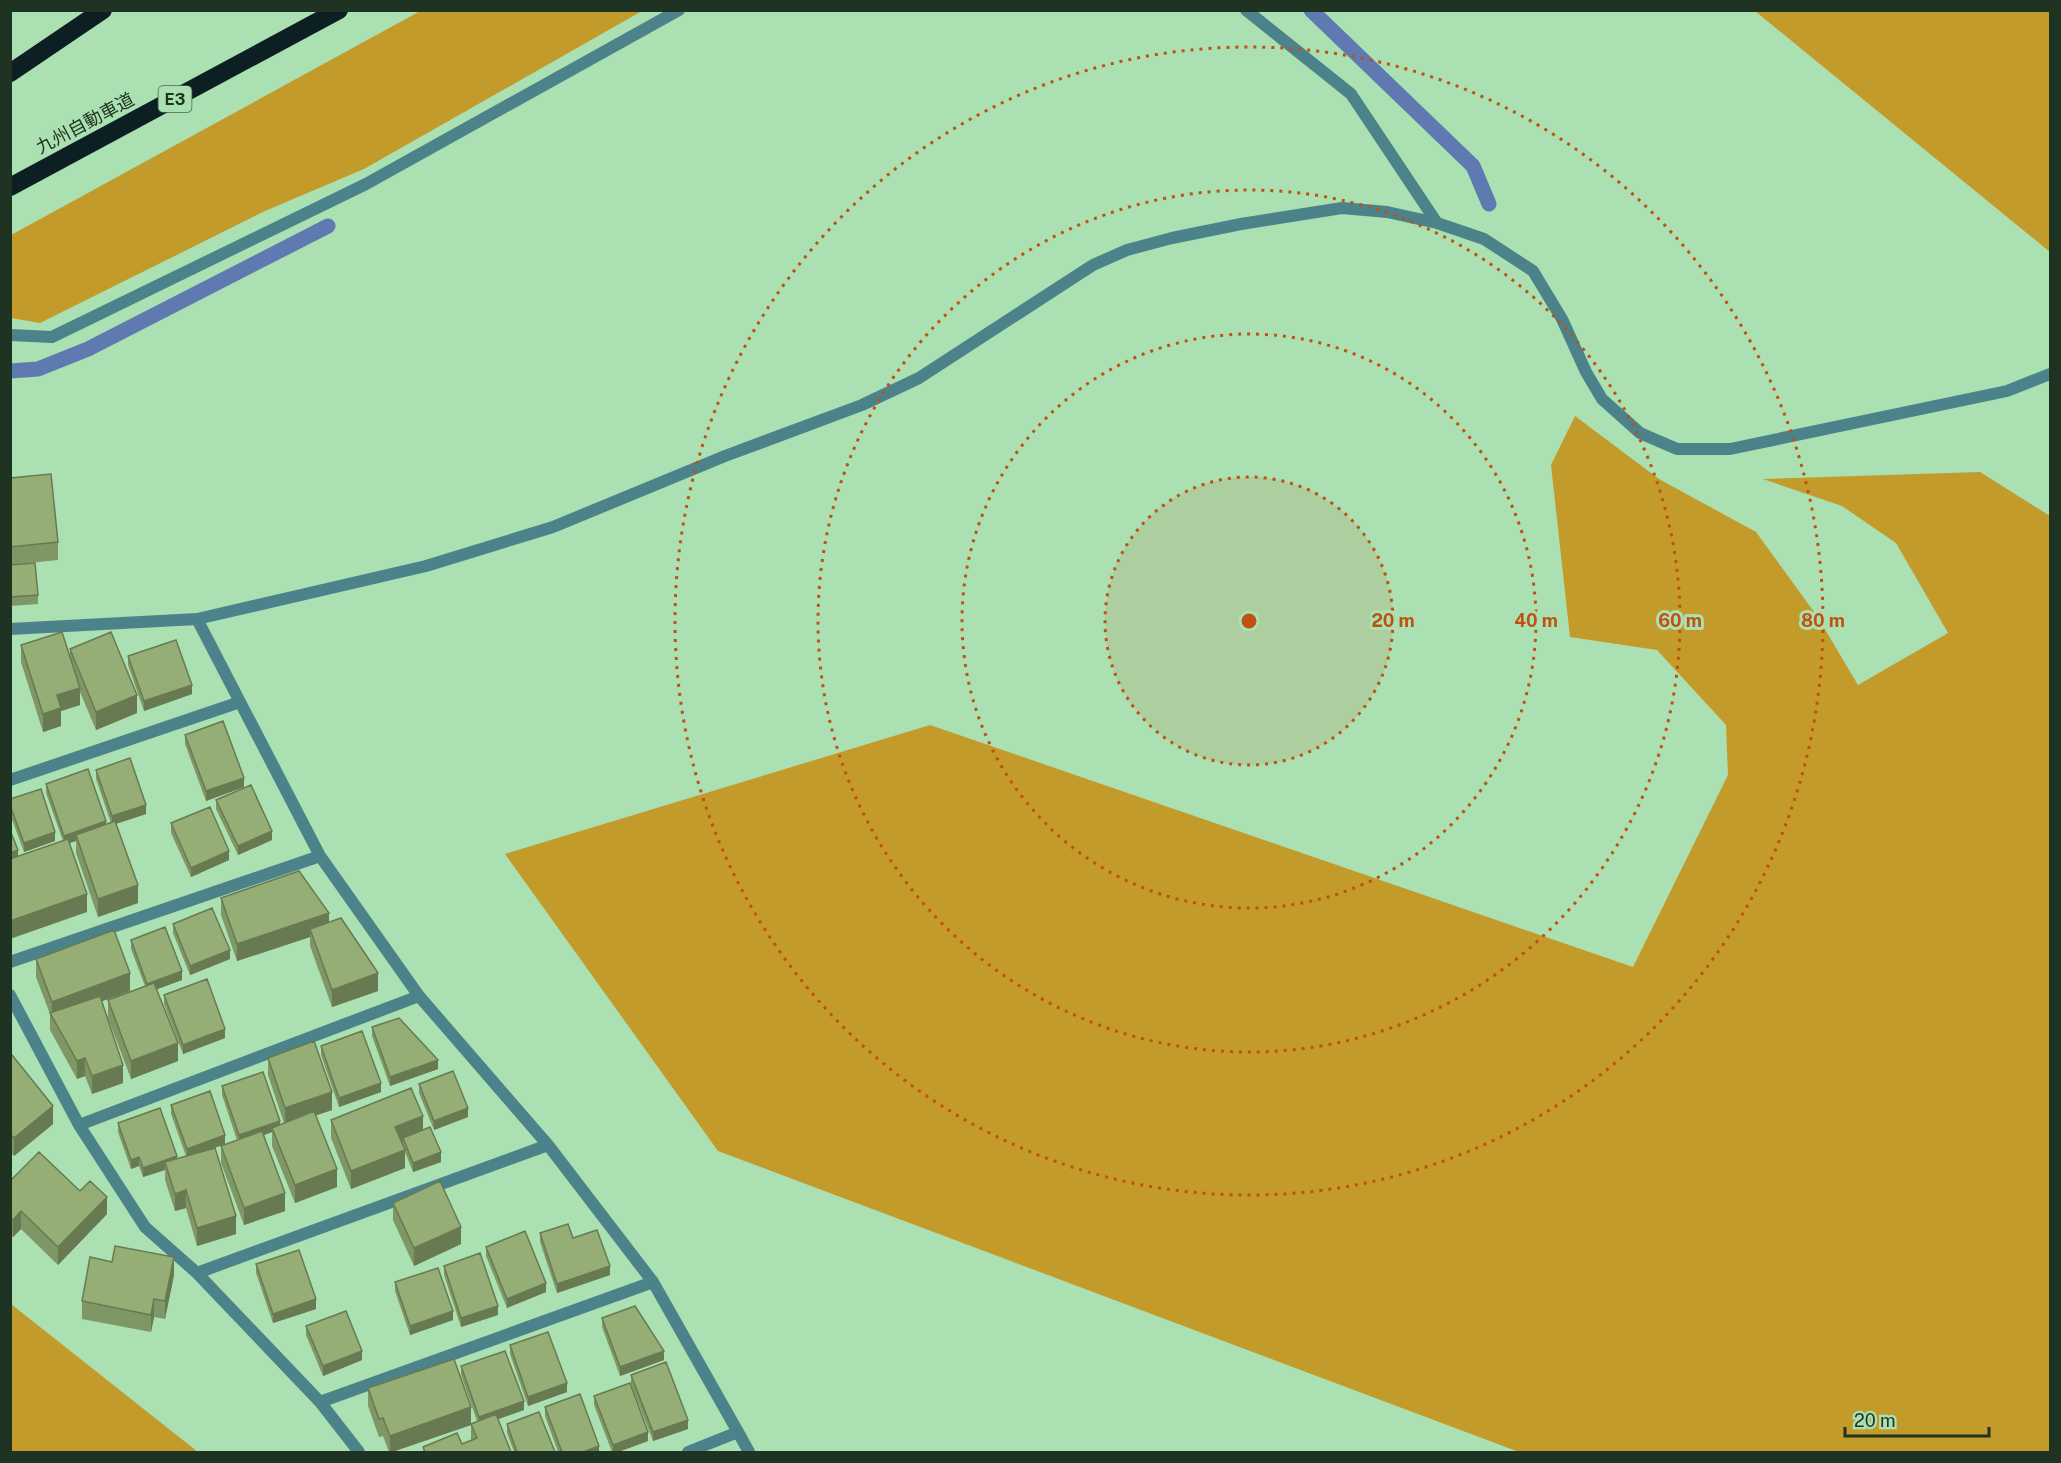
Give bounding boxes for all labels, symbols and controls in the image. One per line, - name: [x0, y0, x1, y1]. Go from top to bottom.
- road number: E3: [158, 86, 192, 112]
- street label: 九州自動車道: [32, 88, 138, 158]
- text: 20 m: [1371, 610, 1415, 631]
- text: 40 m: [1514, 610, 1558, 631]
- text: 60 m: [1658, 610, 1702, 631]
- text: 80 m: [1801, 610, 1845, 631]
- centre of rings: [1239, 611, 1259, 631]
- scale bar: [1845, 1400, 1989, 1438]
- text: 20 m: [1854, 1410, 1896, 1431]

